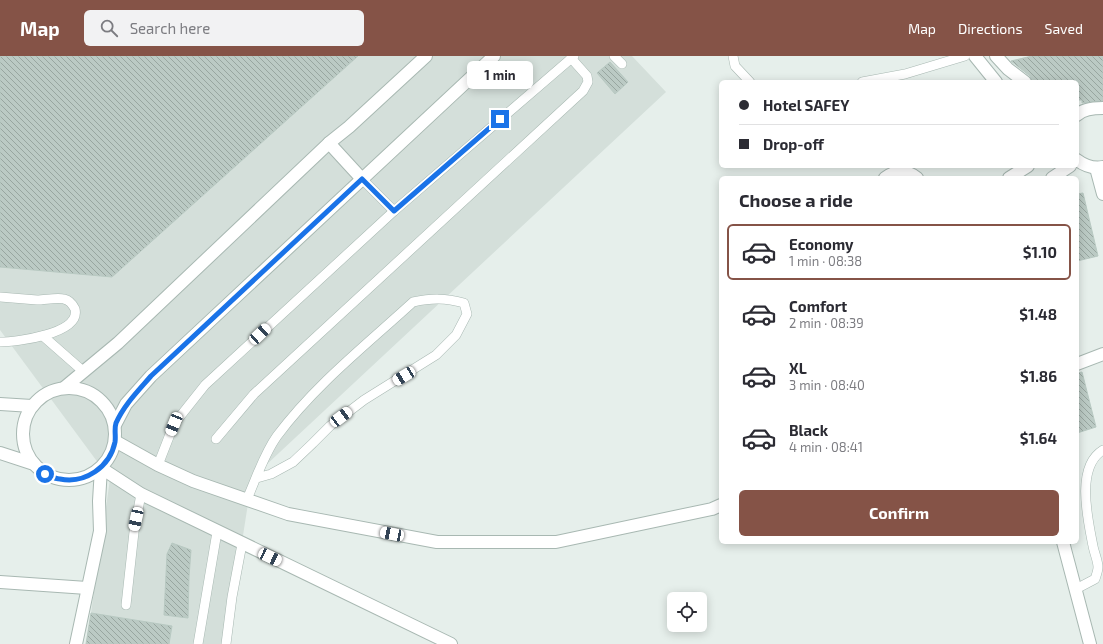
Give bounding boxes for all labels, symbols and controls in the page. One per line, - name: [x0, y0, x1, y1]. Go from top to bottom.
- search box: [84, 10, 364, 46]
- text: Map: [20, 17, 60, 40]
- icon: search: [98, 17, 120, 39]
- text: Search here: [130, 19, 210, 37]
- text: Map: [908, 20, 936, 37]
- text: Directions: [958, 20, 1023, 37]
- text: Saved: [1045, 20, 1083, 37]
- callout: 1 min: [467, 61, 533, 89]
- text: 1 min: [484, 67, 516, 83]
- text: Hotel SAFEY: [763, 96, 849, 114]
- route end: [491, 110, 509, 128]
- text: Drop-off: [763, 135, 824, 153]
- text: Choose a ride: [739, 189, 853, 211]
- icon: car: [741, 234, 777, 270]
- text: Economy: [789, 235, 854, 253]
- text: $1.10: [1023, 243, 1057, 261]
- text: 1 min · 08:38: [789, 253, 862, 269]
- icon: car: [741, 296, 777, 332]
- text: Comfort: [789, 297, 847, 315]
- text: $1.48: [1019, 305, 1057, 323]
- text: 2 min · 08:39: [789, 315, 864, 331]
- car: [247, 321, 273, 347]
- icon: car: [741, 358, 777, 394]
- text: XL: [789, 359, 807, 377]
- car: [391, 365, 417, 387]
- text: $1.86: [1020, 367, 1057, 385]
- text: 3 min · 08:40: [789, 377, 865, 393]
- car: [328, 405, 354, 429]
- car: [164, 411, 184, 437]
- icon: car: [741, 420, 777, 456]
- text: Black: [789, 421, 828, 439]
- text: $1.64: [1020, 429, 1057, 447]
- text: 4 min · 08:41: [789, 439, 863, 455]
- route start: [36, 465, 54, 483]
- button: Confirm: [739, 490, 1059, 536]
- car: [128, 506, 144, 532]
- car: [379, 526, 405, 542]
- car: [257, 546, 283, 568]
- map controls: [667, 592, 707, 632]
- button: locate: [667, 592, 707, 632]

